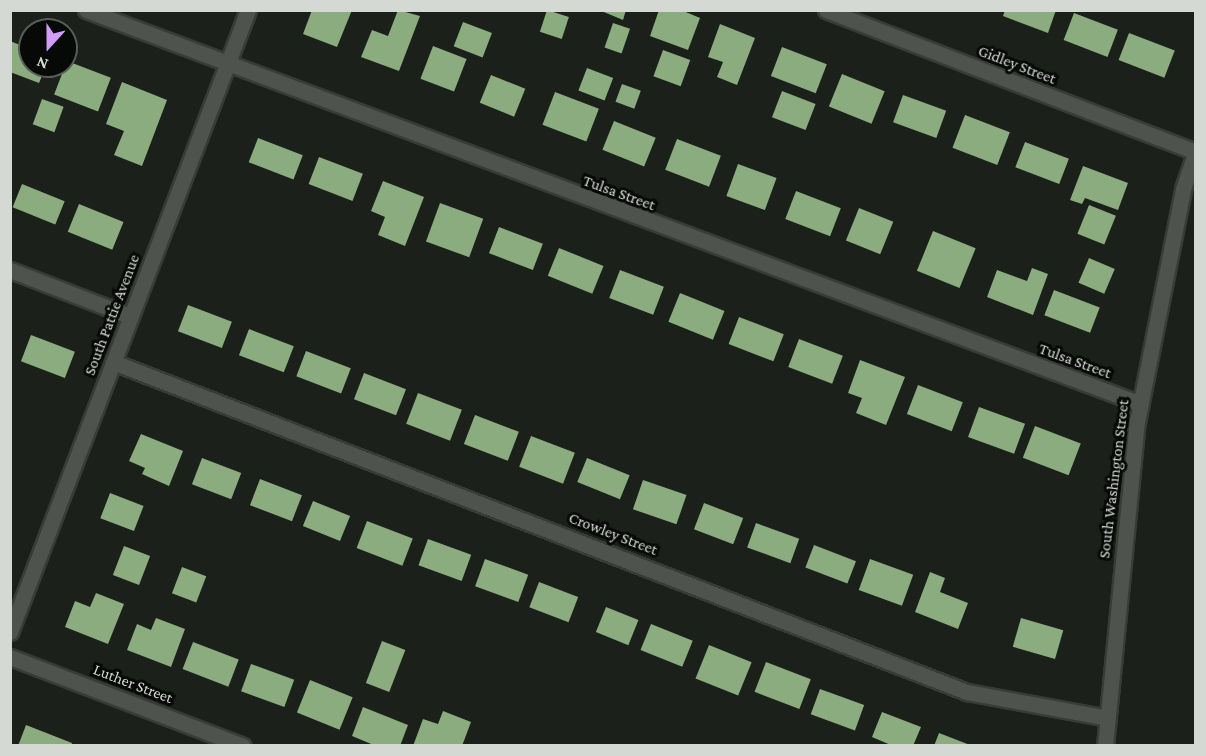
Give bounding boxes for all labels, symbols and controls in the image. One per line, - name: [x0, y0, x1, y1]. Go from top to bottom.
- north arrow: [18, 18, 78, 78]
- street label: Gidley Street: [975, 41, 1059, 89]
- text: N: [34, 54, 50, 73]
- street label: Tulsa Street: [580, 171, 658, 215]
- street label: South Pattie Avenue: [80, 252, 144, 378]
- street label: Tulsa Street: [1036, 339, 1114, 383]
- street label: South Washington Street: [1095, 399, 1133, 559]
- street label: Crowley Street: [566, 508, 660, 560]
- street label: Luther Street: [91, 660, 175, 708]

